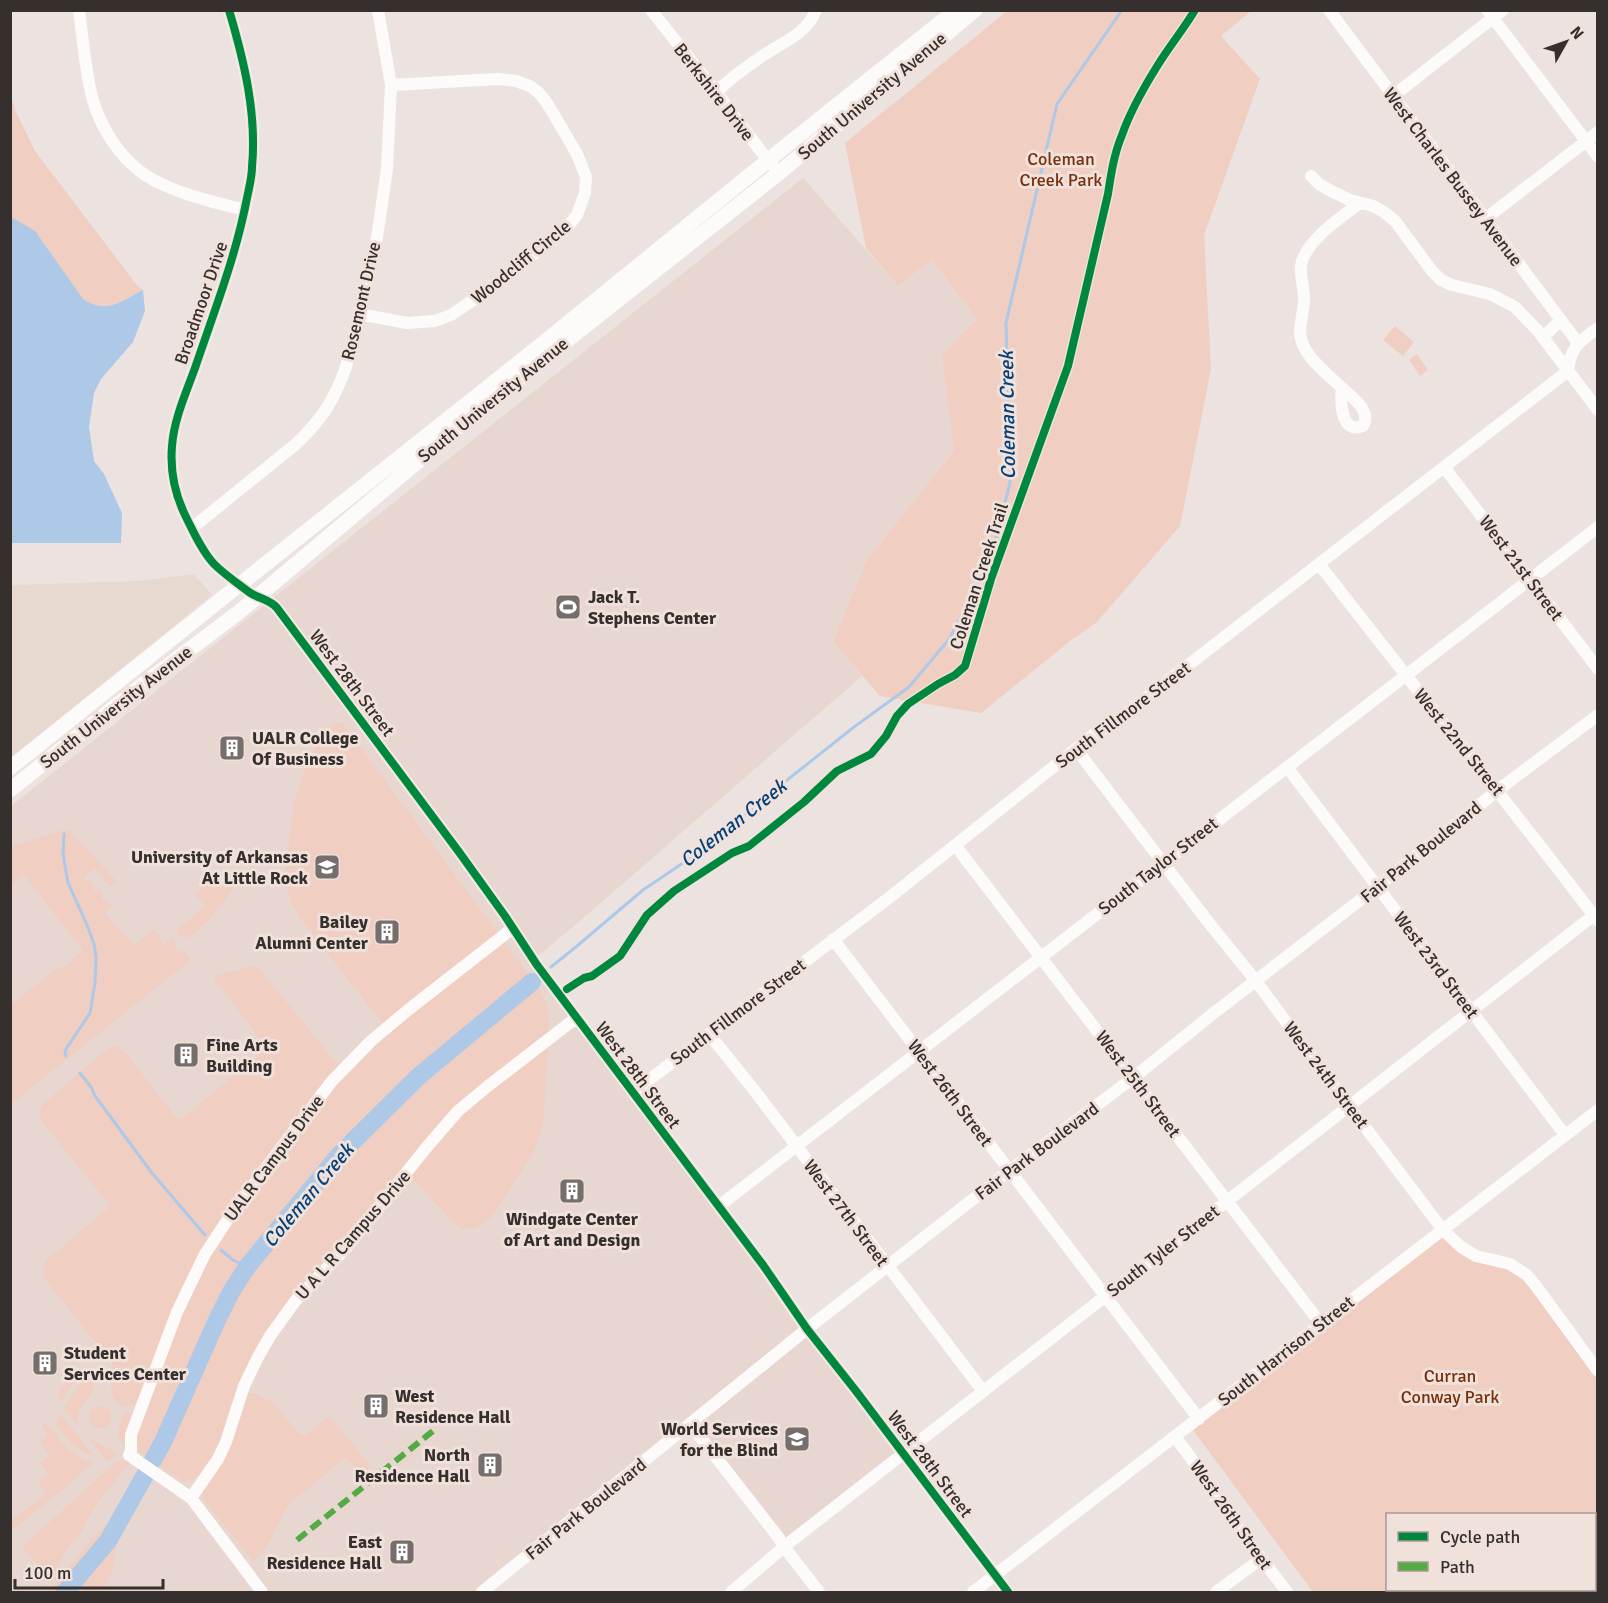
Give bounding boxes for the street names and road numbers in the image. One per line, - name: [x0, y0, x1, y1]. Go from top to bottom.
- street label: South University Avenue: [793, 27, 951, 165]
- street label: Berkshire Drive: [669, 39, 759, 145]
- street label: West Charles Bussey Avenue: [1379, 83, 1527, 271]
- street label: Woodcliff Circle: [467, 215, 575, 309]
- street label: Broadmoor Drive: [170, 239, 232, 367]
- street label: Rosemont Drive: [337, 240, 385, 362]
- street label: South University Avenue: [413, 333, 573, 467]
- street label: Coleman Creek Trail: [945, 500, 1013, 652]
- street label: West 21st Street: [1474, 511, 1568, 625]
- street label: West 28th Street: [305, 625, 399, 741]
- street label: South University Avenue: [35, 641, 197, 773]
- street label: South Fillmore Street: [1051, 657, 1195, 773]
- street label: West 22nd Street: [1409, 684, 1509, 800]
- street label: Fair Park Boulevard: [1356, 796, 1486, 908]
- street label: South Taylor Street: [1094, 812, 1222, 920]
- street label: West 23rd Street: [1389, 907, 1483, 1023]
- street label: South Fillmore Street: [666, 954, 810, 1070]
- street label: West 28th Street: [591, 1017, 685, 1133]
- street label: West 24th Street: [1279, 1017, 1373, 1133]
- street label: West 25th Street: [1091, 1026, 1185, 1142]
- street label: West 26th Street: [903, 1035, 997, 1151]
- street label: UALR Campus Drive: [219, 1091, 329, 1225]
- street label: Fair Park Boulevard: [971, 1097, 1103, 1205]
- street label: West 27th Street: [799, 1155, 893, 1271]
- street label: U A L R Campus Drive: [291, 1166, 415, 1304]
- street label: South Tyler Street: [1102, 1200, 1224, 1302]
- street label: South Harrison Street: [1213, 1291, 1359, 1411]
- street label: West 28th Street: [883, 1406, 977, 1522]
- street label: Fair Park Boulevard: [521, 1453, 651, 1565]
- street label: West 26th Street: [1185, 1456, 1277, 1574]

